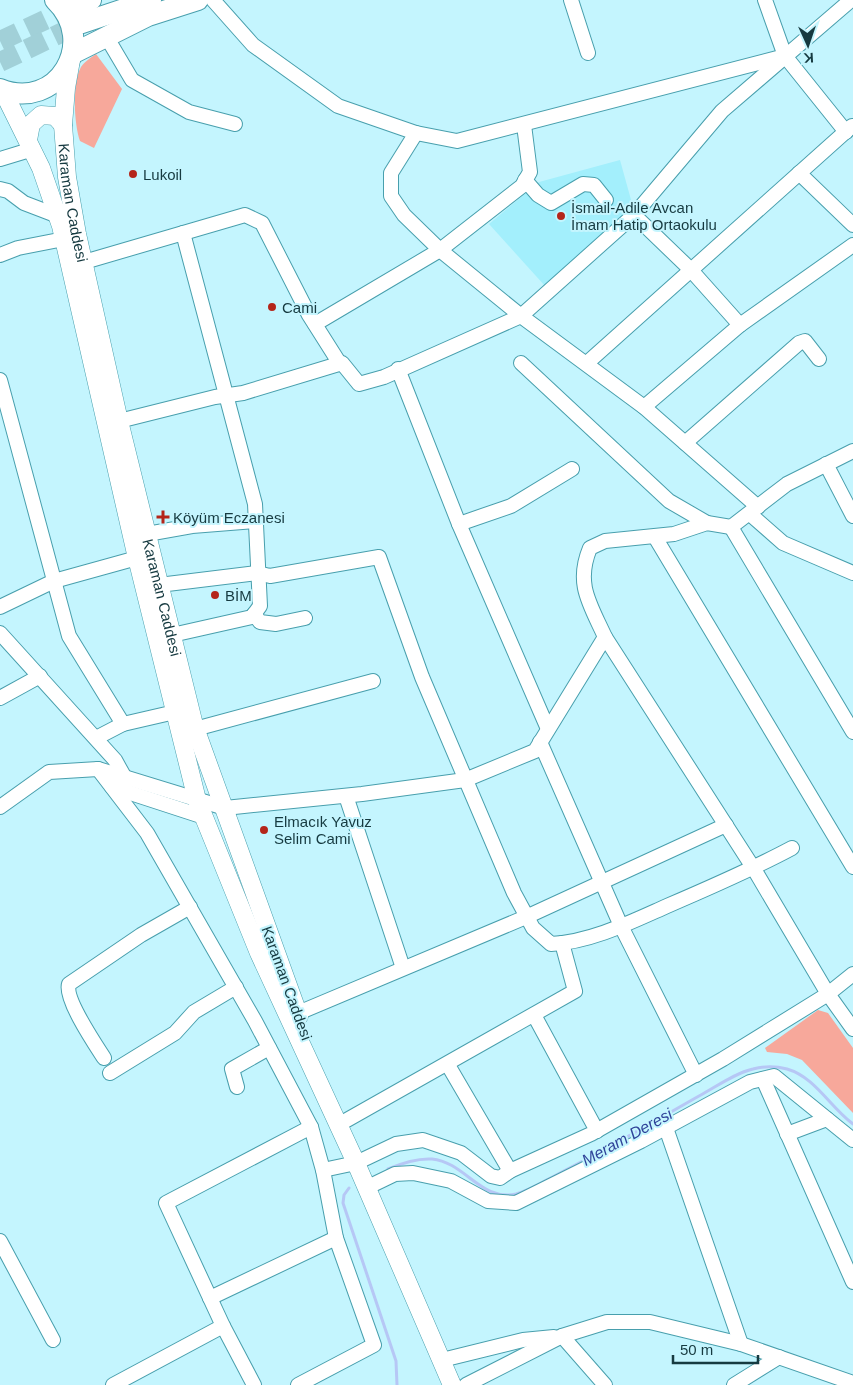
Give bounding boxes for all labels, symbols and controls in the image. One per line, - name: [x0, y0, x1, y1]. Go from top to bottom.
- north arrow: [783, 20, 833, 70]
- text: K: [803, 50, 814, 66]
- street label: Karaman Caddesi: [56, 143, 92, 264]
- place label: Lukoil: [143, 166, 182, 183]
- marker: Lukoil: [127, 168, 139, 180]
- place label: İsmail-Adile Avcan İmam Hatip Ortaokulu: [571, 199, 717, 233]
- marker: İsmail-Adile Avcan İmam Hatip Ortaokulu: [555, 210, 567, 222]
- place label: Cami: [282, 299, 317, 316]
- marker: Cami: [266, 301, 278, 313]
- place label: Köyüm Eczanesi: [173, 509, 285, 526]
- marker: Köyüm Eczanesi: [157, 511, 169, 523]
- street label: Karaman Caddesi: [140, 537, 185, 658]
- place label: BİM: [225, 587, 252, 604]
- marker: BİM: [209, 589, 221, 601]
- place label: Elmacık Yavuz Selim Cami: [274, 813, 372, 847]
- marker: Elmacık Yavuz Selim Cami: [258, 824, 270, 836]
- street label: Karaman Caddesi: [258, 924, 316, 1042]
- water label: Meram Deresi: [579, 1105, 675, 1169]
- scale bar: [673, 1332, 758, 1364]
- text: 50 m: [680, 1341, 713, 1358]

